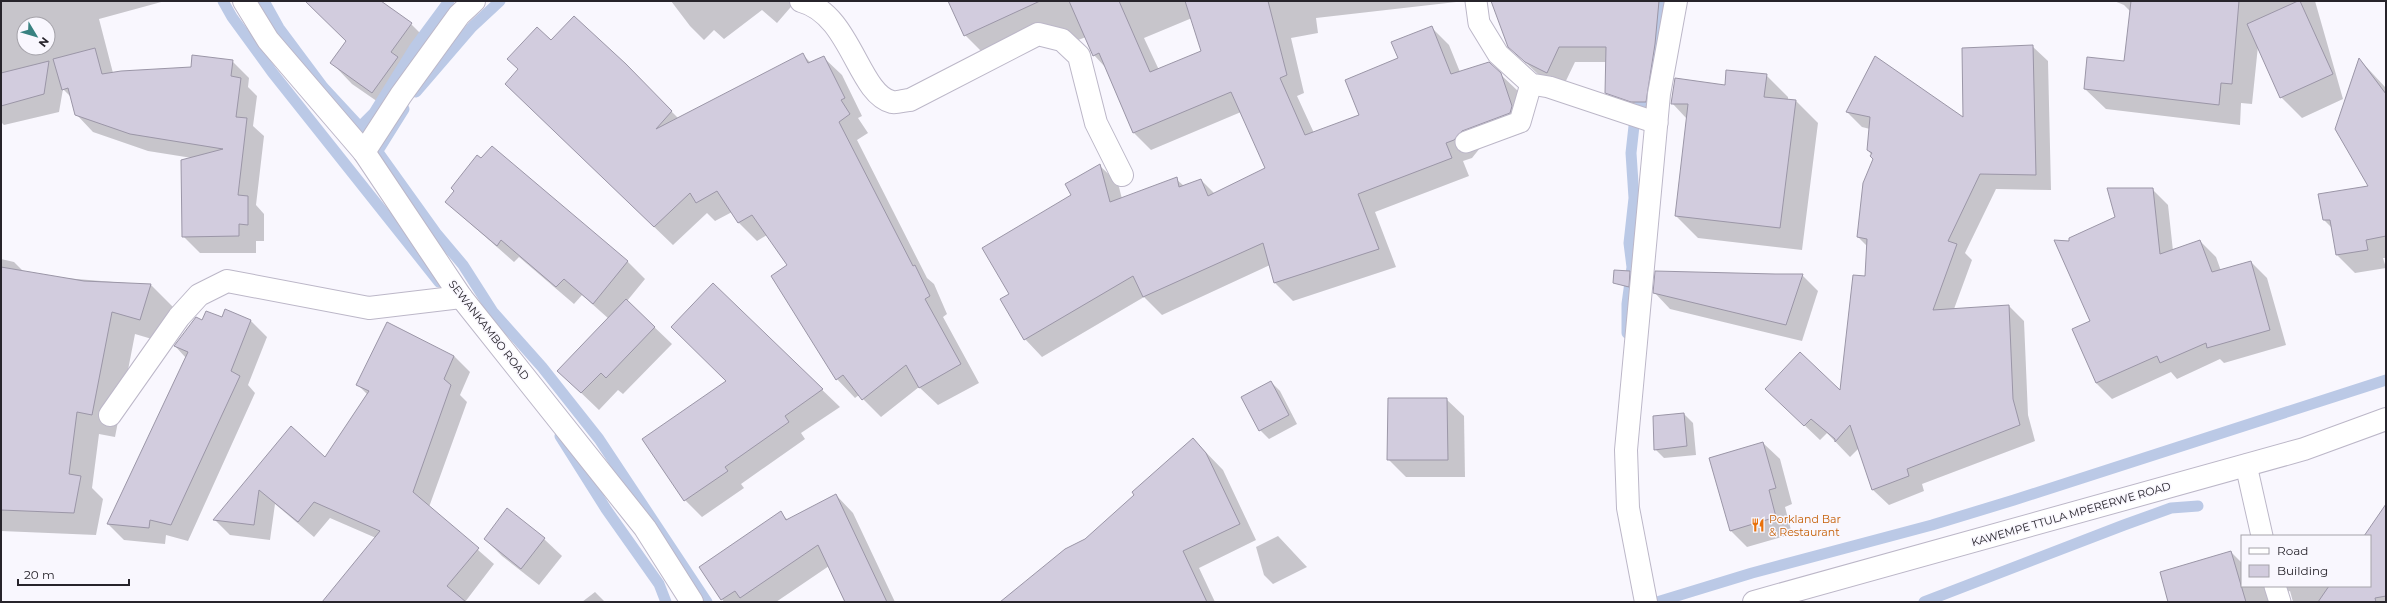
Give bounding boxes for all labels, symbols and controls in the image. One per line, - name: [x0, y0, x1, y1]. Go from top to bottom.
- north arrow: [16, 16, 56, 56]
- text: N: [36, 34, 52, 50]
- street label: SEWANKAMBO ROAD: [446, 277, 532, 383]
- street label: KAWEMPE TTULA MPERERWE ROAD: [1970, 479, 2172, 549]
- place label: Porkland Bar & Restaurant: [1769, 512, 1841, 539]
- restaurant icon: Porkland Bar & Restaurant: [1750, 517, 1766, 533]
- legend: [2241, 535, 2371, 587]
- text: Road: [2277, 543, 2308, 558]
- scale bar: [18, 561, 129, 587]
- text: Building: [2277, 563, 2328, 578]
- text: 20 m: [24, 567, 55, 582]

